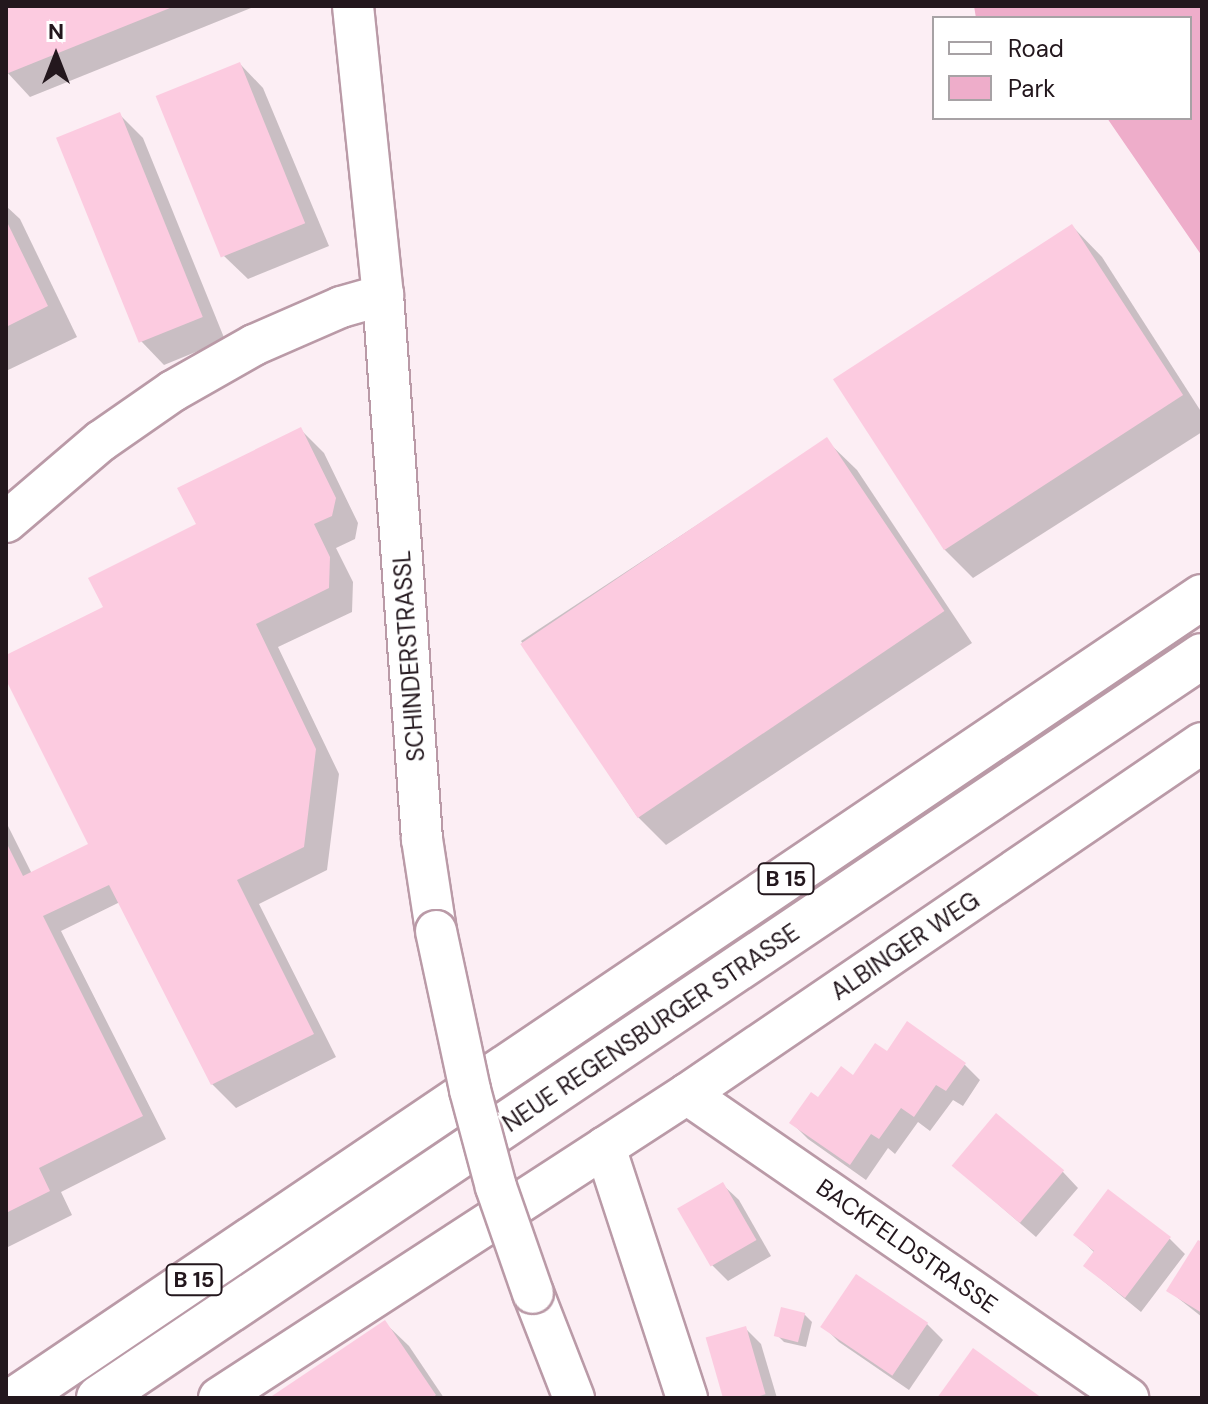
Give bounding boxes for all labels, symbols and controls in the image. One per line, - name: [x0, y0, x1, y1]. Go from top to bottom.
- north arrow: [16, 16, 96, 96]
- legend: [932, 16, 1192, 120]
- text: N: [48, 17, 64, 46]
- text: Road: [1008, 33, 1064, 64]
- text: Park: [1008, 73, 1055, 104]
- street label: SCHINDERSTRASSL: [387, 549, 431, 763]
- road number: B 15: [756, 861, 816, 897]
- street label: ALBINGER WEG: [825, 886, 985, 1006]
- street label: NEUE REGENSBURGER STRASSE: [497, 918, 805, 1138]
- street label: BACKFELDSTRASSE: [811, 1173, 1003, 1319]
- road number: B 15: [164, 1262, 224, 1298]

